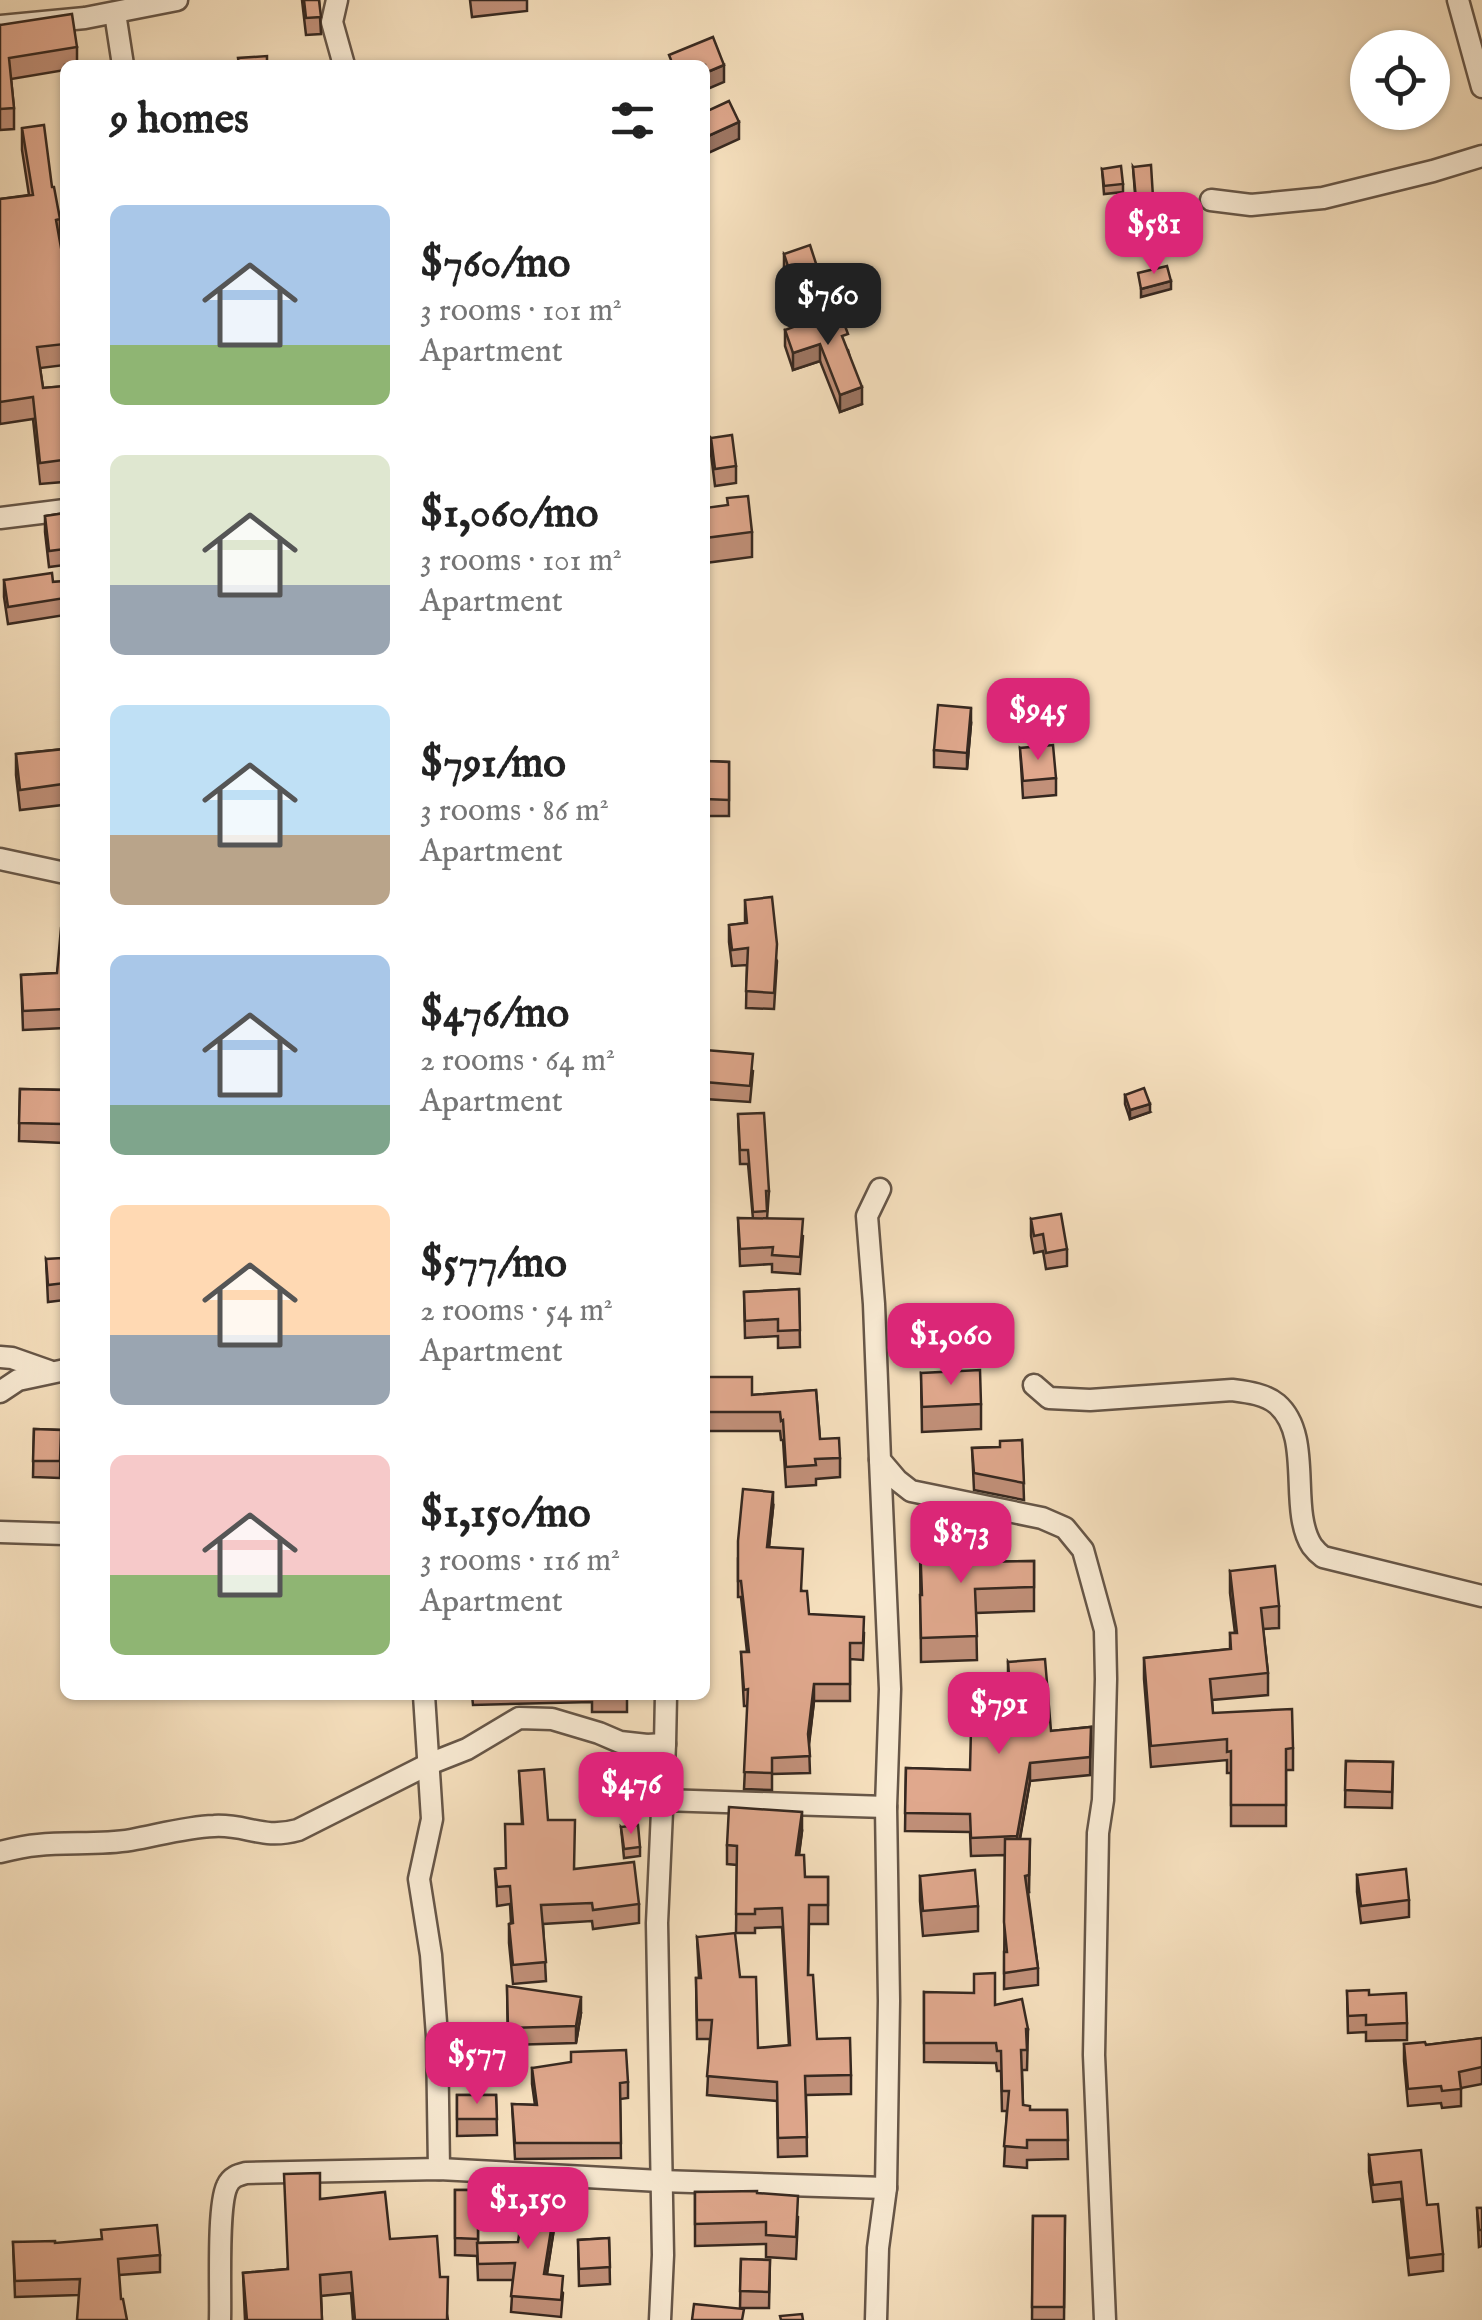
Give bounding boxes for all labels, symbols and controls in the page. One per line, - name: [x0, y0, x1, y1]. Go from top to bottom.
- map controls: [1350, 30, 1450, 130]
- button: locate: [1350, 30, 1450, 130]
- icon: filters: [605, 93, 660, 148]
- text: 9 homes: [110, 94, 249, 147]
- pin: $581: [1095, 192, 1213, 277]
- text: $581: [1127, 204, 1181, 245]
- text: $760/mo: [420, 238, 571, 291]
- icon: home: [190, 245, 310, 365]
- pin: $760: [769, 263, 887, 348]
- text: $760: [797, 275, 859, 316]
- text: 3 rooms · 101 m²: [420, 291, 622, 332]
- text: Apartment: [420, 332, 563, 373]
- text: $1,060/mo: [420, 488, 598, 541]
- icon: home: [190, 495, 310, 615]
- text: 3 rooms · 101 m²: [420, 541, 622, 582]
- text: Apartment: [420, 582, 563, 623]
- pin: $945: [979, 678, 1097, 763]
- text: $945: [1009, 690, 1067, 731]
- text: $791/mo: [420, 738, 566, 791]
- icon: home: [190, 745, 310, 865]
- text: 3 rooms · 86 m²: [420, 791, 609, 832]
- text: Apartment: [420, 832, 563, 873]
- text: $476/mo: [420, 988, 569, 1041]
- icon: home: [190, 995, 310, 1115]
- text: 2 rooms · 64 m²: [420, 1041, 615, 1082]
- text: Apartment: [420, 1082, 563, 1123]
- text: $577/mo: [420, 1238, 567, 1291]
- icon: home: [190, 1245, 310, 1365]
- text: 2 rooms · 54 m²: [420, 1291, 613, 1332]
- pin: $1,060: [870, 1303, 1032, 1388]
- text: $1,060: [909, 1315, 993, 1356]
- text: Apartment: [420, 1332, 563, 1373]
- text: $1,150/mo: [420, 1488, 591, 1541]
- icon: home: [190, 1495, 310, 1615]
- pin: $873: [902, 1501, 1020, 1586]
- text: $873: [932, 1513, 990, 1554]
- text: 3 rooms · 116 m²: [420, 1541, 620, 1582]
- text: Apartment: [420, 1582, 563, 1623]
- pin: $791: [940, 1672, 1058, 1757]
- text: $791: [970, 1684, 1028, 1725]
- pin: $476: [572, 1752, 690, 1837]
- text: $476: [601, 1764, 661, 1805]
- pin: $577: [418, 2022, 536, 2107]
- text: $577: [447, 2034, 507, 2075]
- pin: $1,150: [447, 2167, 609, 2252]
- text: $1,150: [489, 2179, 567, 2220]

